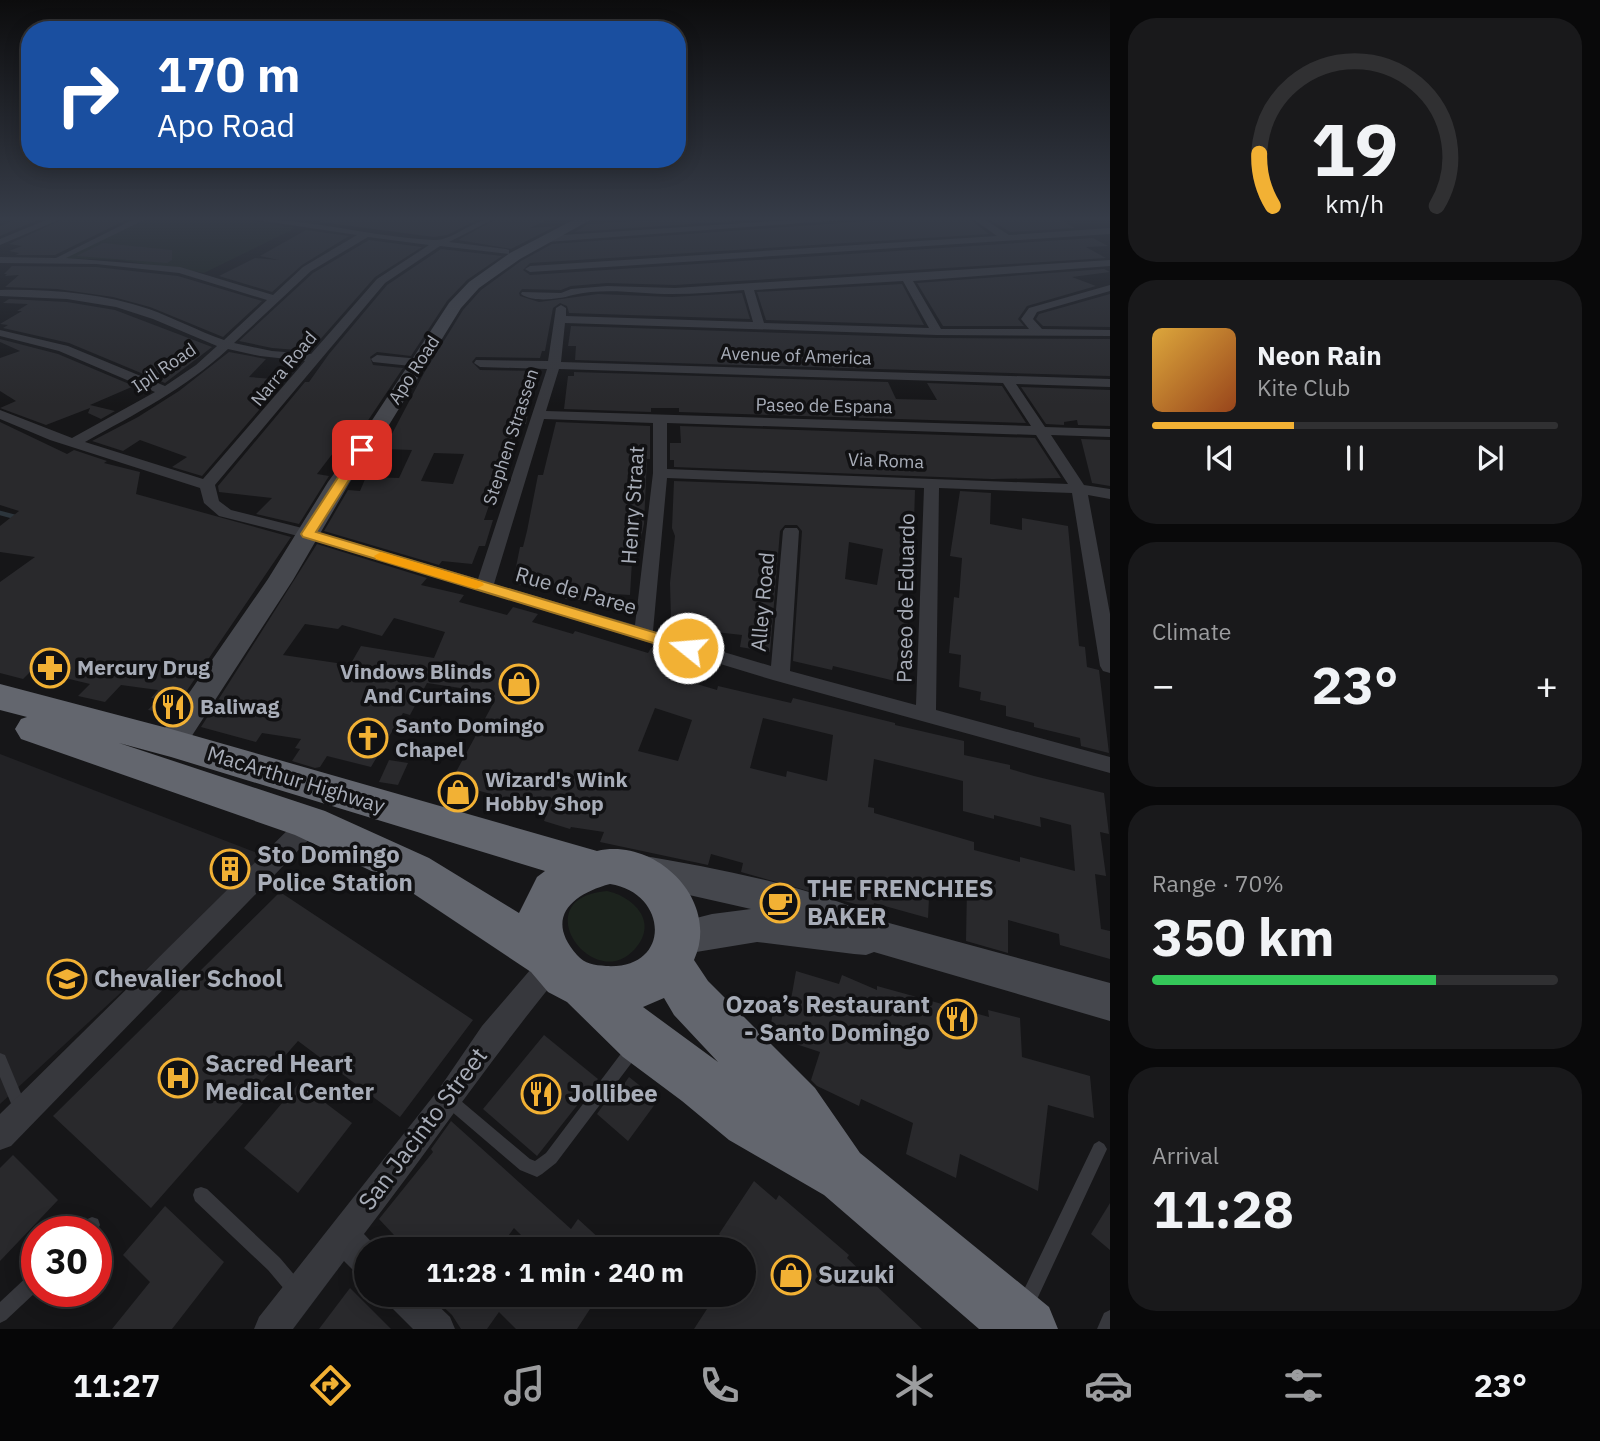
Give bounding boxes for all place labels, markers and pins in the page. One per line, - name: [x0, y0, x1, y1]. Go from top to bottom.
- pin: [332, 420, 392, 480]
- pharmacy icon: Mercury Drug: [29, 647, 71, 689]
- place label: Mercury Drug: [77, 653, 210, 681]
- place label: Vindows Blinds And Curtains: [340, 657, 492, 709]
- shop icon: Vindows Blinds And Curtains: [498, 663, 540, 705]
- restaurant icon: Baliwag: [152, 686, 194, 728]
- place label: Baliwag: [200, 692, 280, 720]
- place label: Santo Domingo Chapel: [395, 711, 545, 763]
- church icon: Santo Domingo Chapel: [347, 717, 389, 759]
- place label: Wizard's Wink Hobby Shop: [485, 765, 629, 817]
- shop icon: Wizard's Wink Hobby Shop: [437, 771, 479, 813]
- place label: Sto Domingo Police Station: [257, 838, 413, 898]
- building icon: Sto Domingo Police Station: [209, 848, 251, 890]
- place label: THE FRENCHIES BAKER: [807, 872, 994, 932]
- cafe icon: THE FRENCHIES BAKER: [759, 882, 801, 924]
- school or university icon: Chevalier School: [46, 958, 88, 1000]
- place label: Chevalier School: [94, 962, 283, 994]
- place label: Ozoa’s Restaurant - Santo Domingo: [725, 988, 930, 1048]
- restaurant icon: Ozoa’s Restaurant - Santo Domingo: [936, 998, 978, 1040]
- place label: Sacred Heart Medical Center: [205, 1047, 375, 1107]
- hospital icon: Sacred Heart Medical Center: [157, 1057, 199, 1099]
- restaurant icon: Jollibee: [520, 1073, 562, 1115]
- place label: Jollibee: [568, 1077, 658, 1109]
- shop icon: Suzuki: [770, 1254, 812, 1296]
- place label: Suzuki: [818, 1258, 895, 1290]

